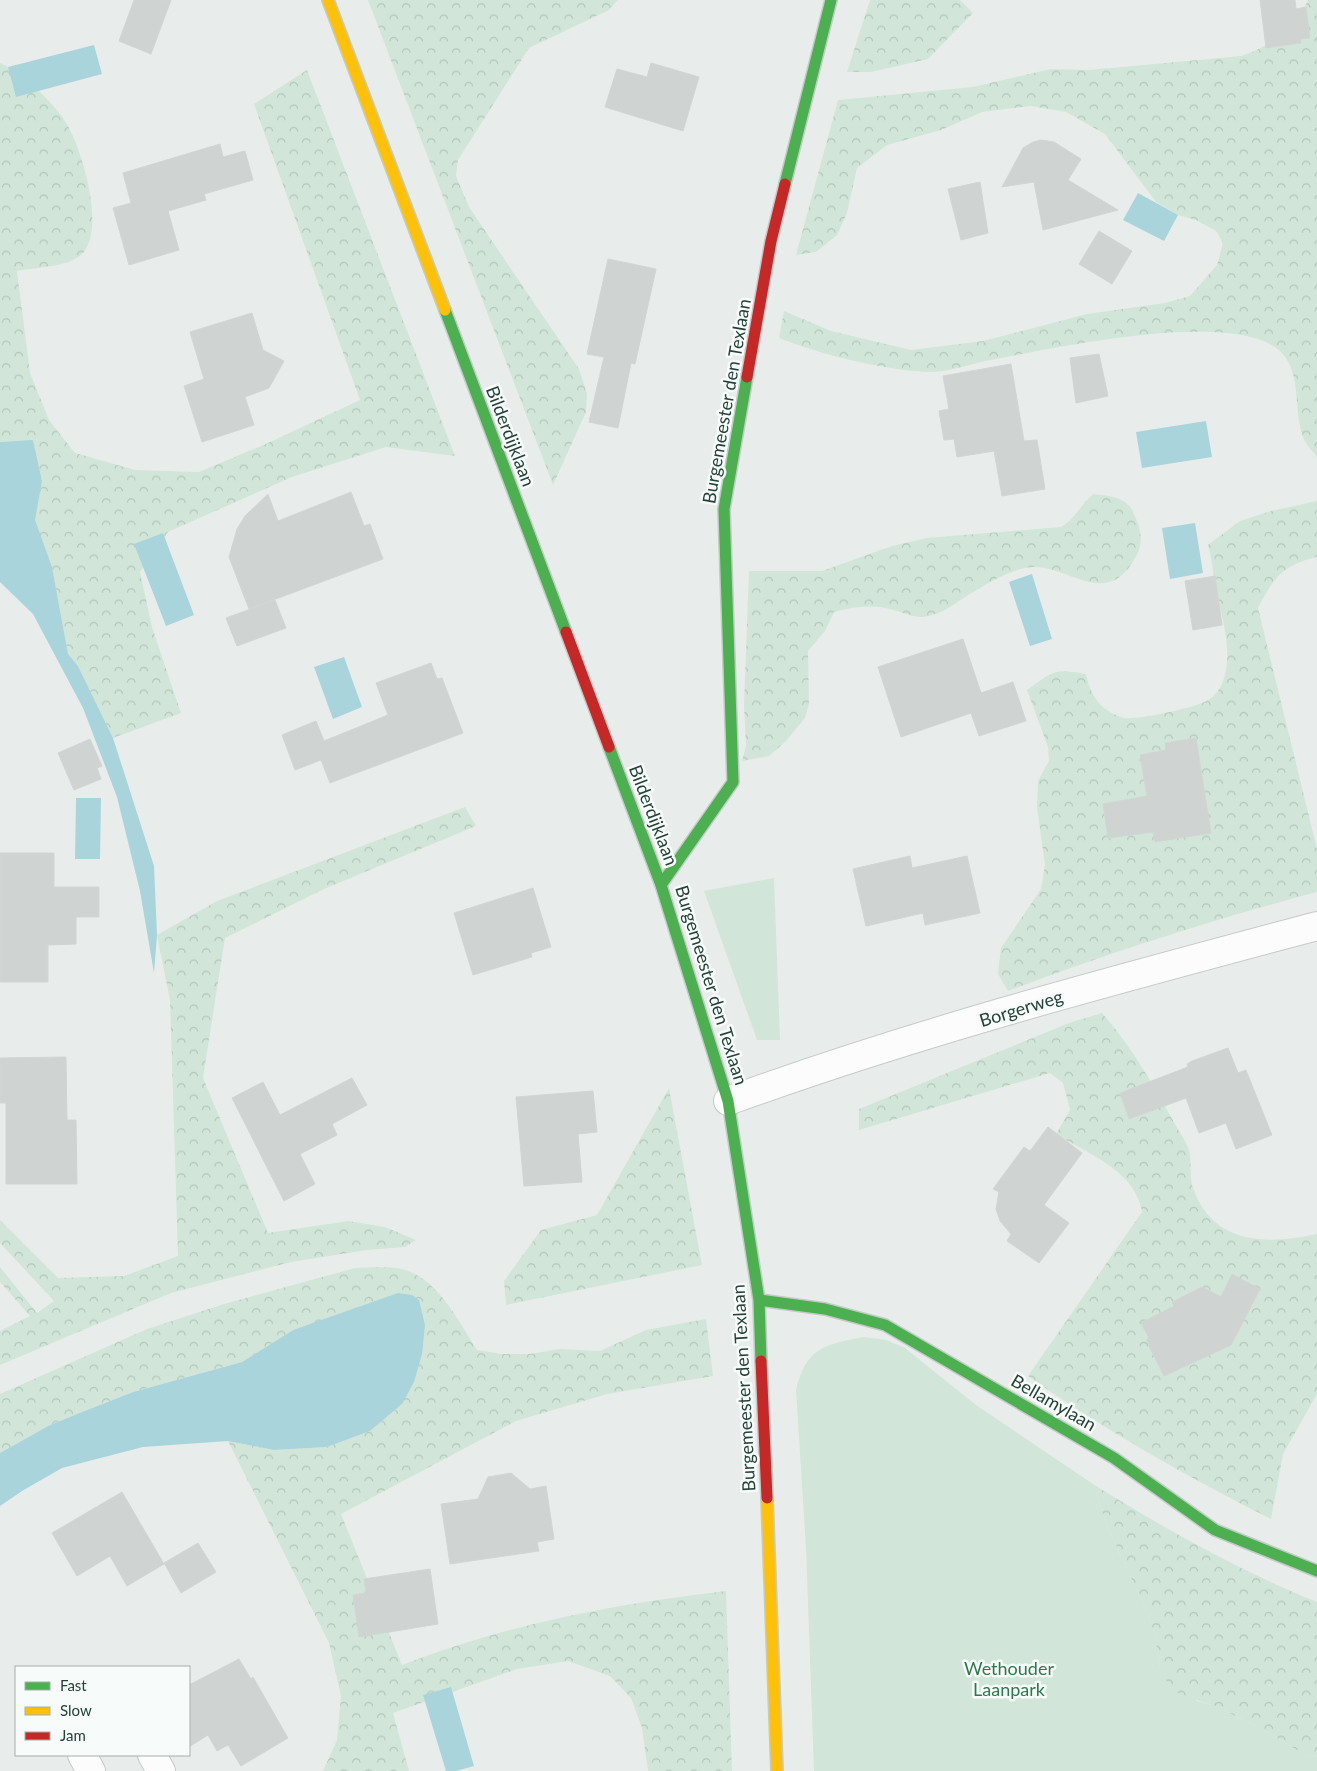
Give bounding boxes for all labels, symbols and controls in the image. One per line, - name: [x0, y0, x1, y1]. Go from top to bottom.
- street label: Burgemeester den Texlaan: [697, 297, 755, 505]
- street label: Bilderdijklaan: [482, 383, 540, 489]
- street label: Bilderdijklaan: [625, 762, 683, 868]
- street label: Burgemeester den Texlaan: [671, 883, 753, 1087]
- street label: Borgerweg: [977, 985, 1065, 1031]
- street label: Burgemeester den Texlaan: [727, 1284, 759, 1492]
- street label: Bellamylaan: [1008, 1369, 1100, 1435]
- park label: Wethouder Laanpark: [964, 1657, 1054, 1700]
- legend: [15, 1666, 190, 1756]
- text: Fast: [60, 1676, 87, 1694]
- text: Slow: [60, 1701, 92, 1719]
- text: Jam: [60, 1726, 86, 1744]

